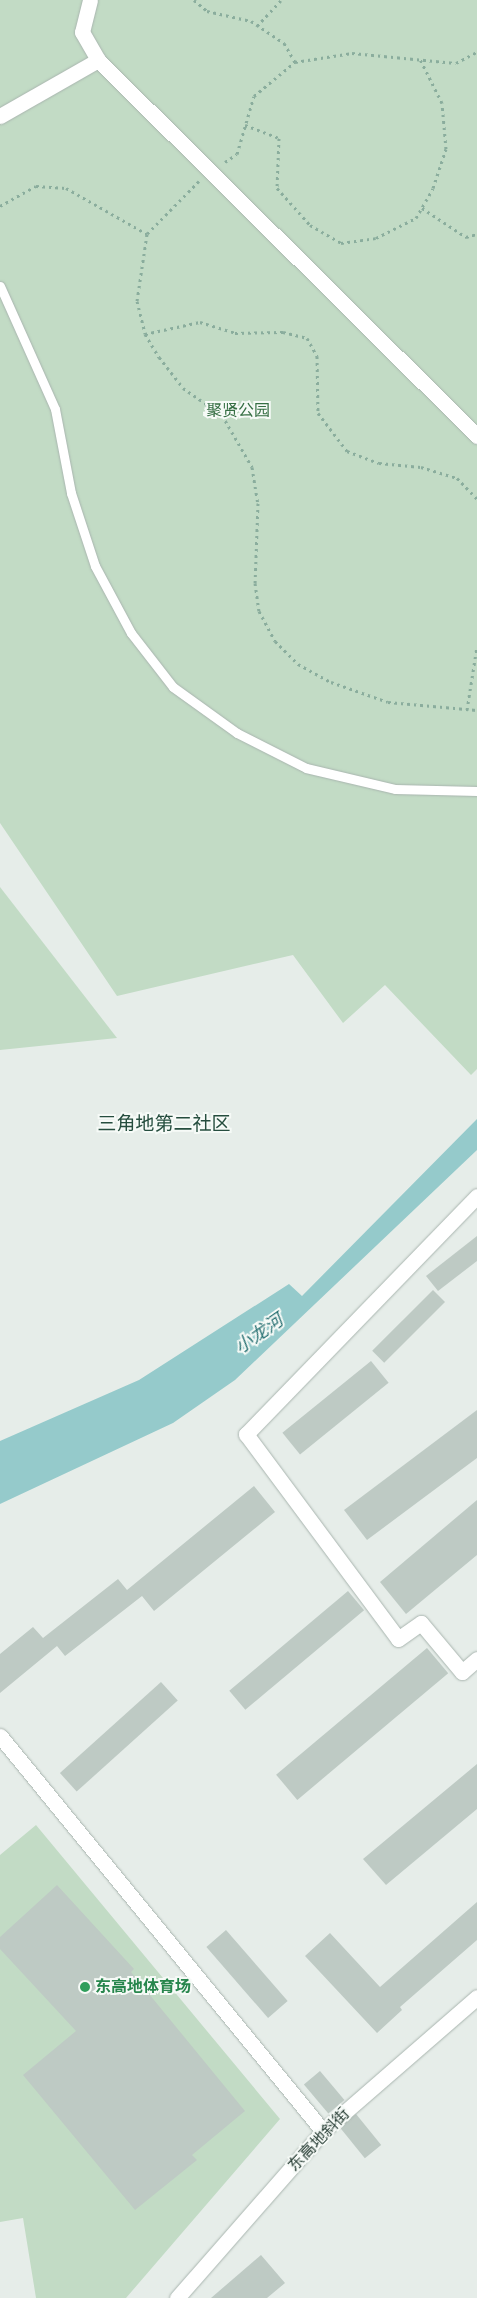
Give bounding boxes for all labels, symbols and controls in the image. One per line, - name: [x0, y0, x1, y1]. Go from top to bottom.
- park label: 聚贤公园: [206, 401, 270, 421]
- district label: 三角地第二社区: [98, 1113, 230, 1135]
- water label: 小龙河: [231, 1310, 287, 1358]
- place label: 东高地体育场: [95, 1977, 191, 1997]
- marker: 东高地体育场: [79, 1981, 91, 1993]
- street label: 东高地斜街: [284, 2105, 354, 2175]

